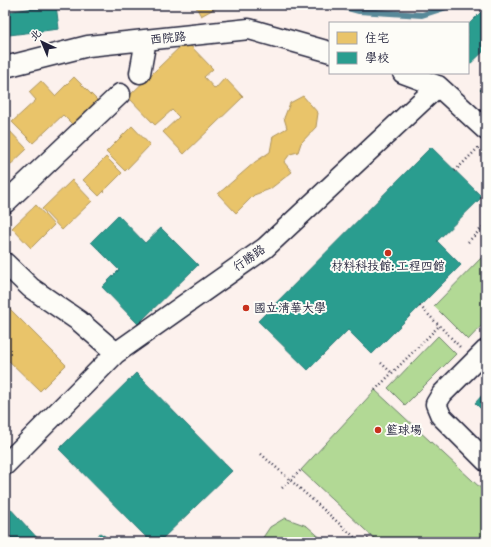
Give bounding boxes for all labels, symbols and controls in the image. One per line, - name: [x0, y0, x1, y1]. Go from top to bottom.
- north arrow: [22, 22, 62, 62]
- legend: [329, 22, 469, 74]
- text: 北: [27, 27, 44, 44]
- street label: 西院路: [149, 29, 187, 47]
- text: 住宅: [365, 31, 389, 45]
- text: 學校: [365, 51, 389, 65]
- street label: 行勝路: [230, 242, 268, 274]
- marker: 材料科技館: 工程四館: [383, 248, 393, 258]
- place label: 材料科技館: 工程四館: [331, 259, 445, 273]
- place label: 國立清華大學: [254, 301, 326, 315]
- marker: 國立清華大學: [241, 303, 251, 313]
- place label: 籃球場: [386, 423, 422, 437]
- marker: 籃球場: [373, 425, 383, 435]

